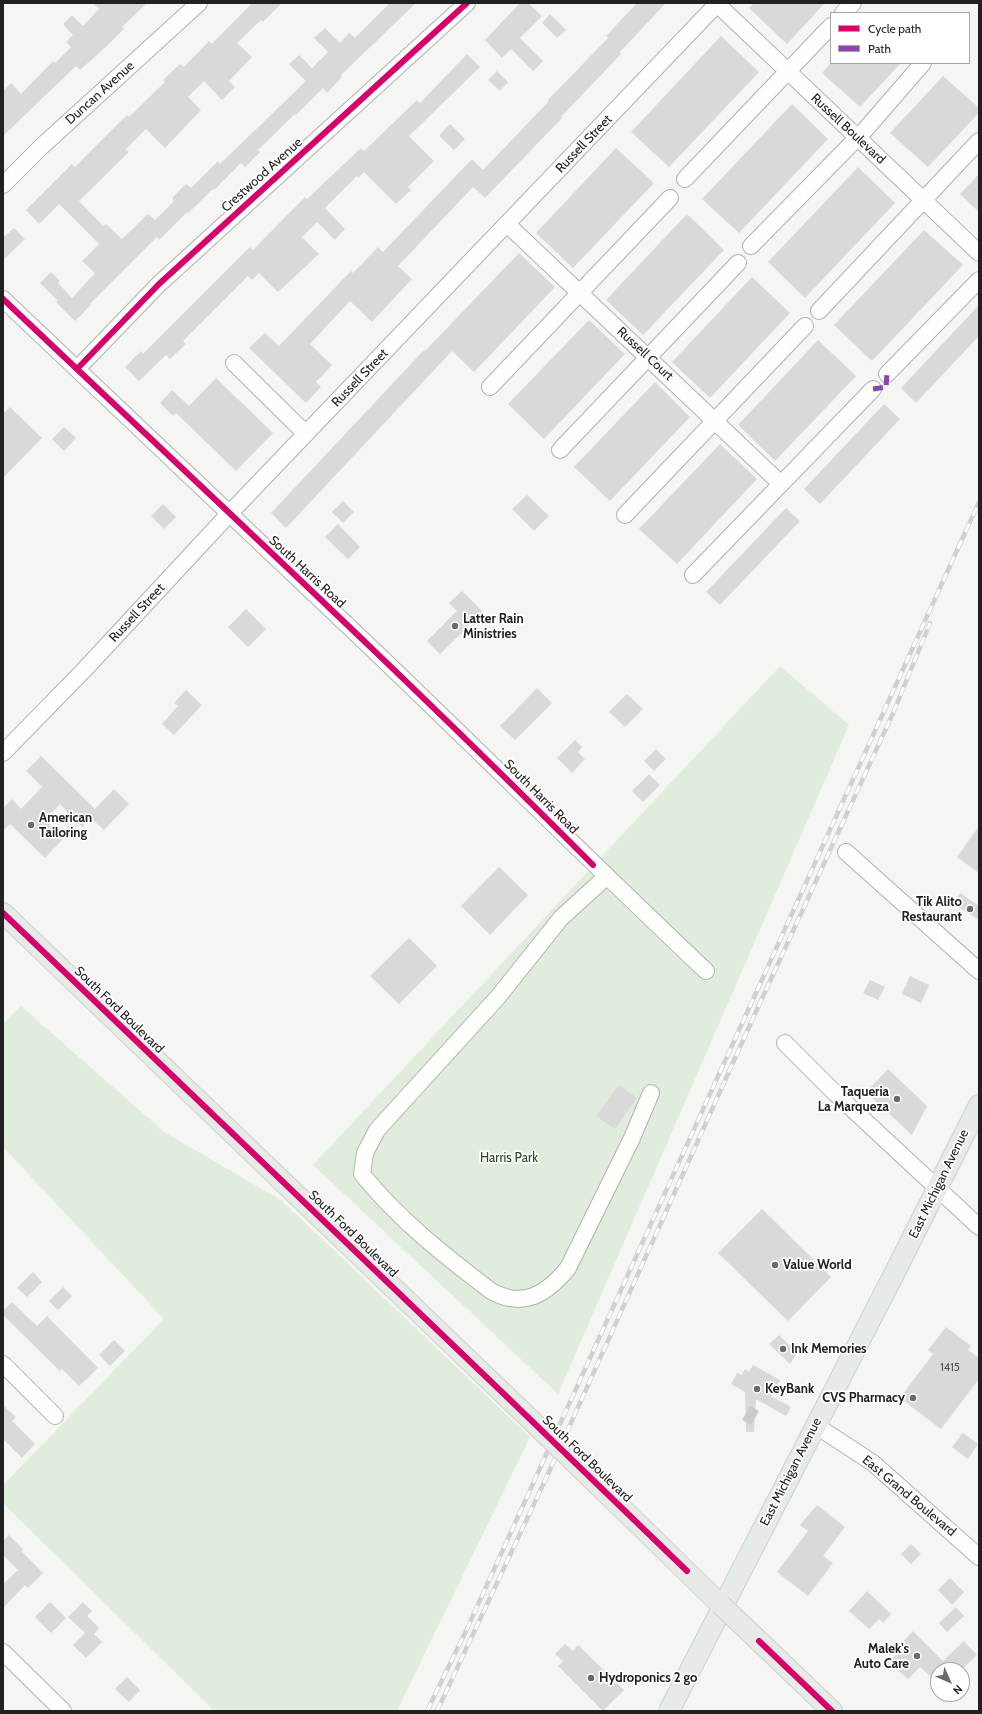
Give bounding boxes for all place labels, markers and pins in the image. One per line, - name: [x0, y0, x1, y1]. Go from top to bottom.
- place label: Latter Rain Ministries: [463, 611, 524, 642]
- marker: Latter Rain Ministries: [450, 621, 460, 631]
- place label: American Tailoring: [39, 810, 92, 841]
- marker: American Tailoring: [26, 820, 36, 830]
- place label: Tik Alito Restaurant: [902, 894, 962, 925]
- marker: Tik Alito Restaurant: [965, 904, 975, 914]
- place label: Taqueria La Marqueza: [818, 1084, 889, 1115]
- marker: Taqueria La Marqueza: [892, 1094, 902, 1104]
- place label: Value World: [783, 1257, 852, 1273]
- marker: Value World: [770, 1260, 780, 1270]
- place label: Ink Memories: [791, 1341, 867, 1357]
- marker: Ink Memories: [778, 1344, 788, 1354]
- place label: KeyBank: [765, 1381, 814, 1397]
- marker: KeyBank: [752, 1384, 762, 1394]
- place label: CVS Pharmacy: [822, 1390, 905, 1406]
- marker: CVS Pharmacy: [908, 1393, 918, 1403]
- place label: Malek's Auto Care: [854, 1641, 909, 1672]
- marker: Malek's Auto Care: [912, 1651, 922, 1661]
- place label: Hydroponics 2 go: [599, 1670, 697, 1686]
- marker: Hydroponics 2 go: [586, 1673, 596, 1683]

